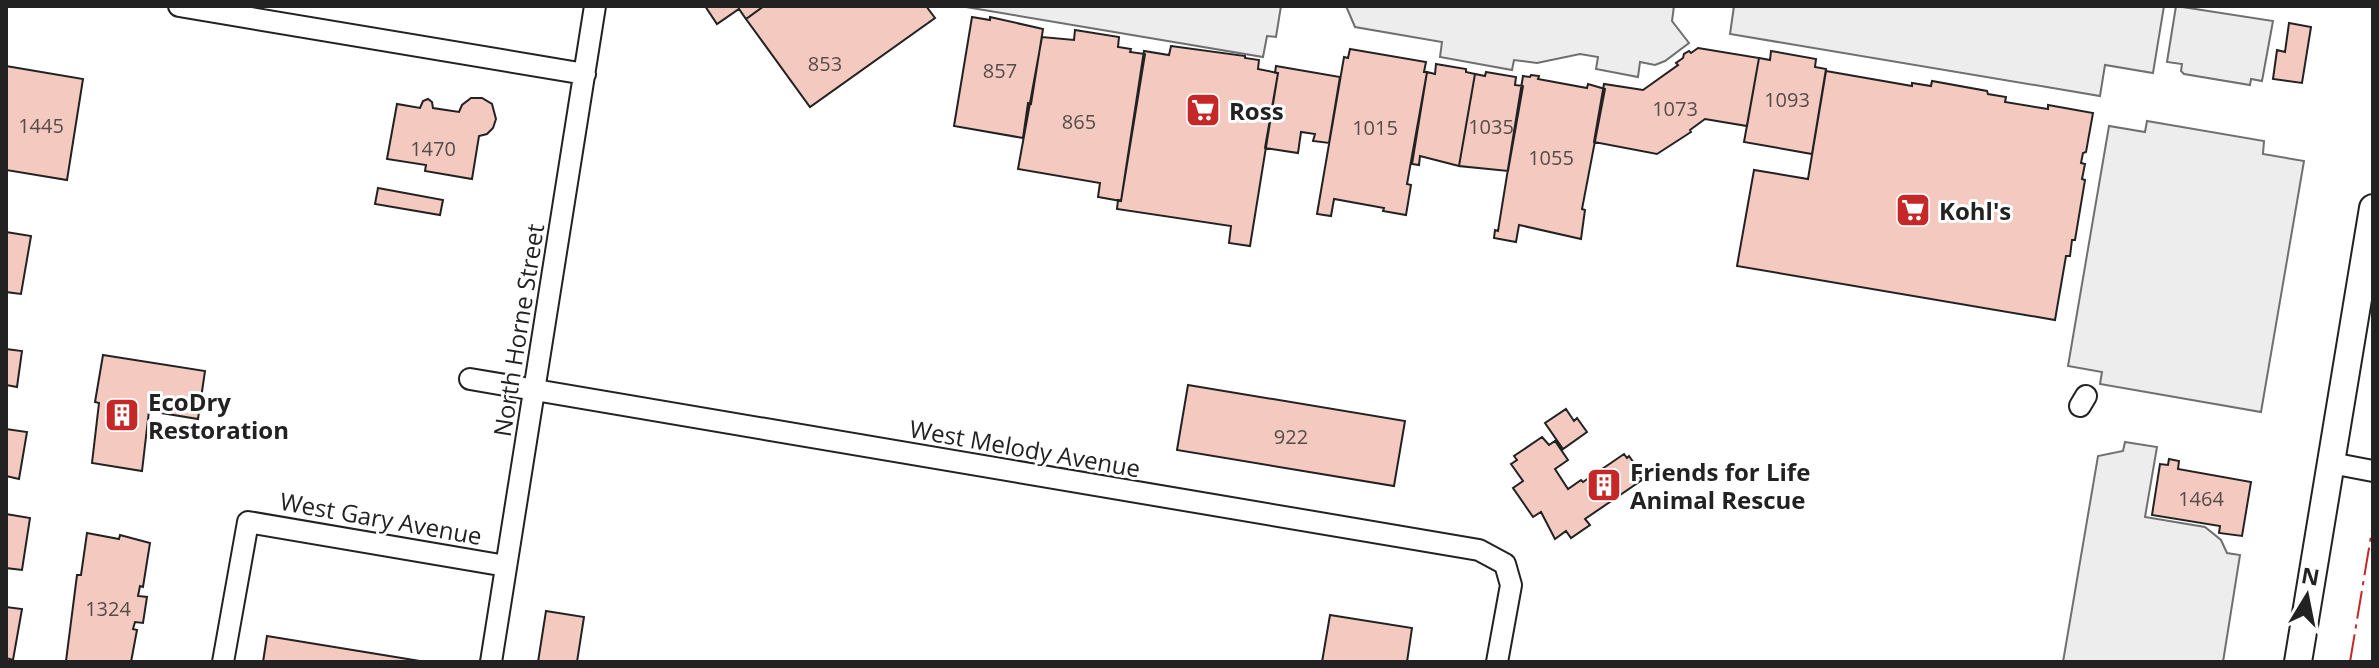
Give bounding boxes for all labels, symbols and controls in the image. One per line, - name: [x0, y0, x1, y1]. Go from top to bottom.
- house number: 853: [808, 50, 842, 77]
- house number: 857: [983, 57, 1017, 84]
- house number: 1093: [1764, 86, 1810, 113]
- supermarket icon: Ross: [1184, 91, 1222, 129]
- place label: Ross: [1229, 94, 1284, 127]
- house number: 1073: [1652, 95, 1698, 122]
- house number: 865: [1062, 108, 1096, 135]
- house number: 1445: [18, 112, 64, 139]
- house number: 1035: [1468, 113, 1514, 140]
- house number: 1015: [1352, 114, 1398, 141]
- house number: 1470: [410, 135, 456, 162]
- house number: 1055: [1528, 144, 1574, 171]
- supermarket icon: Kohl's: [1894, 191, 1932, 229]
- place label: Kohl's: [1939, 194, 2011, 227]
- street label: North Horne Street: [485, 221, 551, 439]
- place label: EcoDry Restoration: [148, 385, 289, 446]
- building icon: EcoDry Restoration: [103, 396, 141, 434]
- street label: West Melody Avenue: [907, 411, 1143, 485]
- house number: 922: [1274, 423, 1308, 450]
- place label: Friends for Life Animal Rescue: [1630, 455, 1810, 516]
- building icon: Friends for Life Animal Rescue: [1585, 466, 1623, 504]
- street label: West Gary Avenue: [278, 484, 484, 552]
- house number: 1464: [2178, 485, 2224, 512]
- north arrow: [2267, 556, 2347, 636]
- text: N: [2299, 559, 2322, 592]
- house number: 1324: [85, 595, 131, 622]

